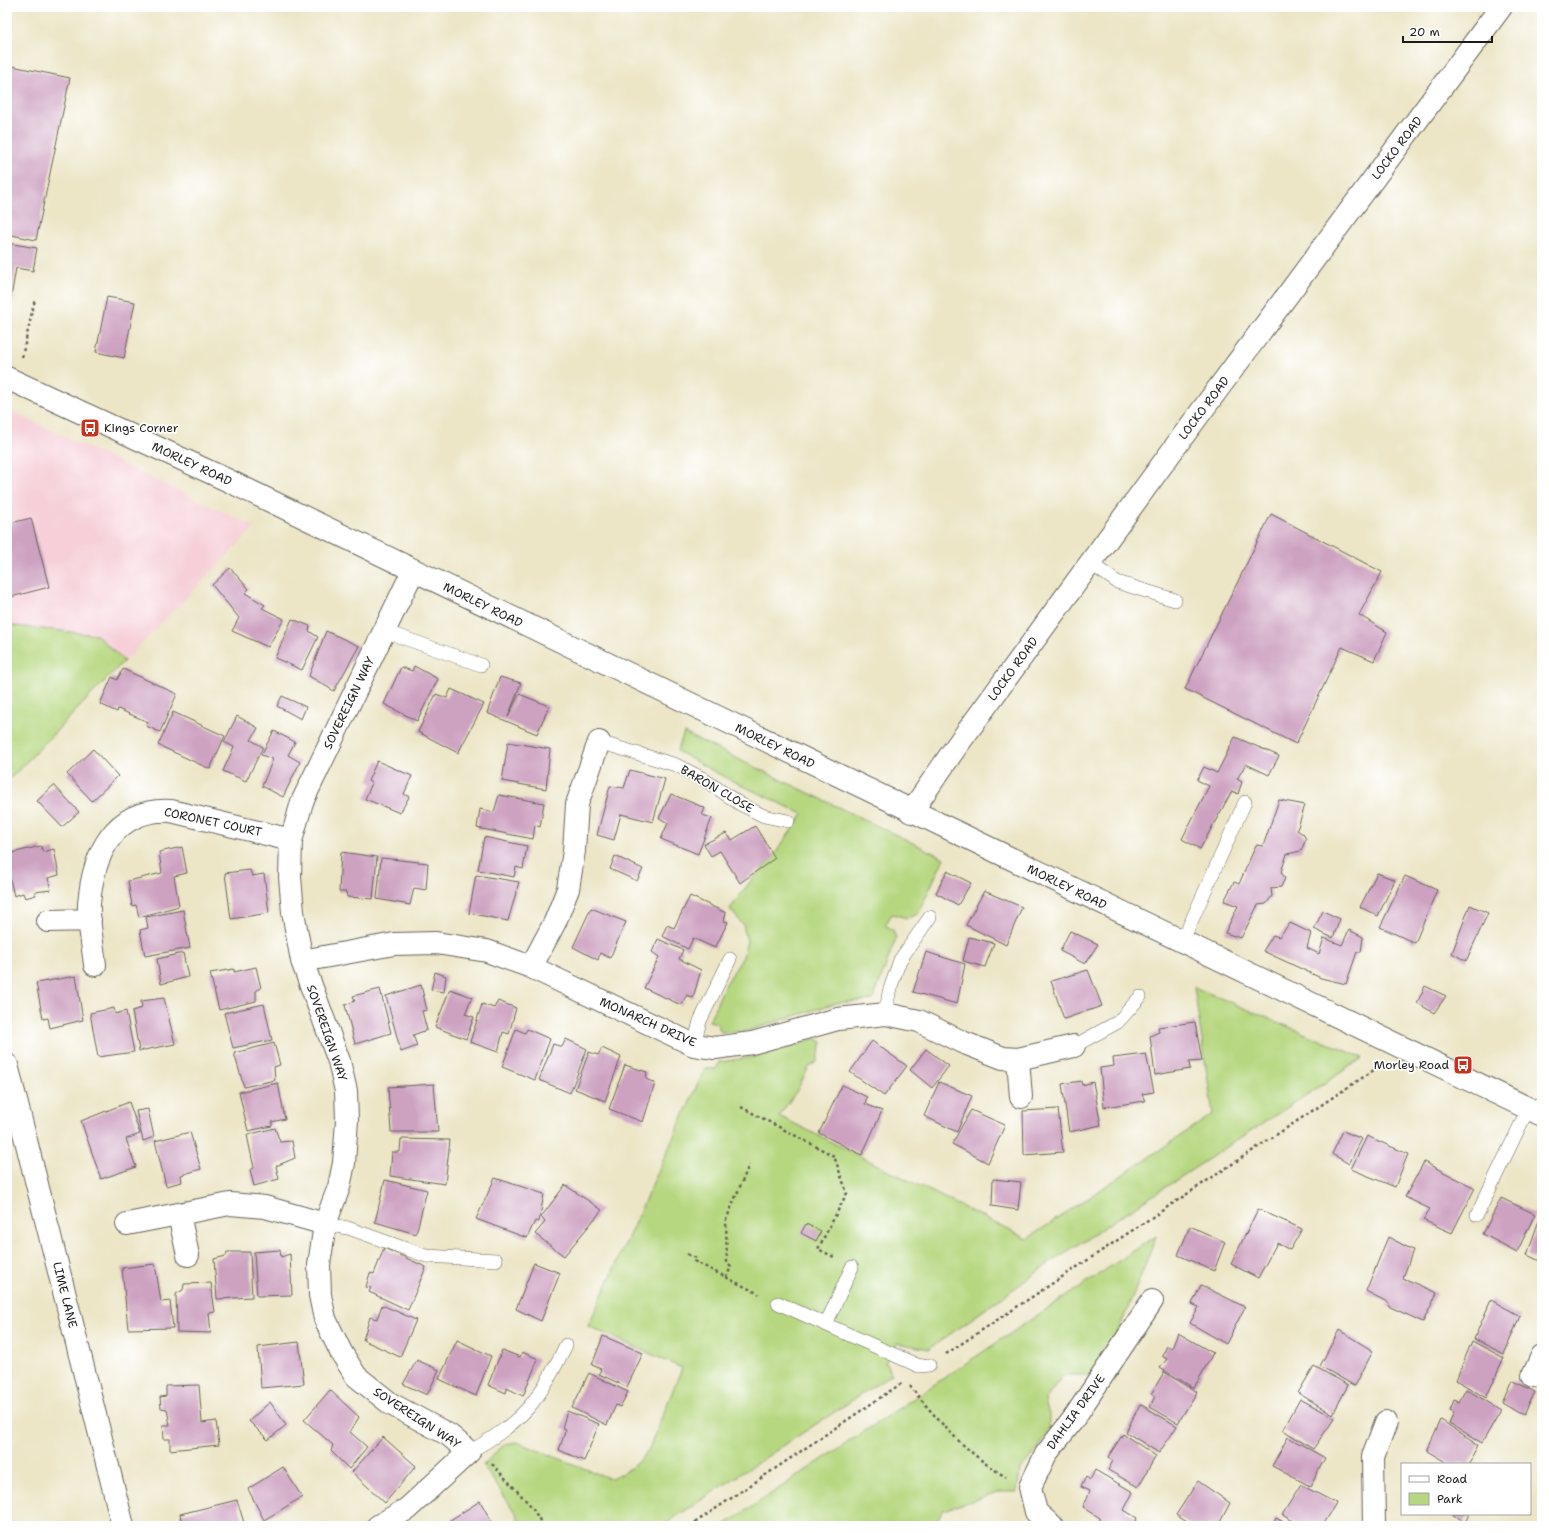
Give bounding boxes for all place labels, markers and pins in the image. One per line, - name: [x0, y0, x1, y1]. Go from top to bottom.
- bus stop icon: Kings Corner: [79, 417, 101, 439]
- place label: Kings Corner: [104, 420, 179, 436]
- bus stop icon: Morley Road: [1452, 1054, 1474, 1076]
- place label: Morley Road: [1374, 1057, 1449, 1073]

